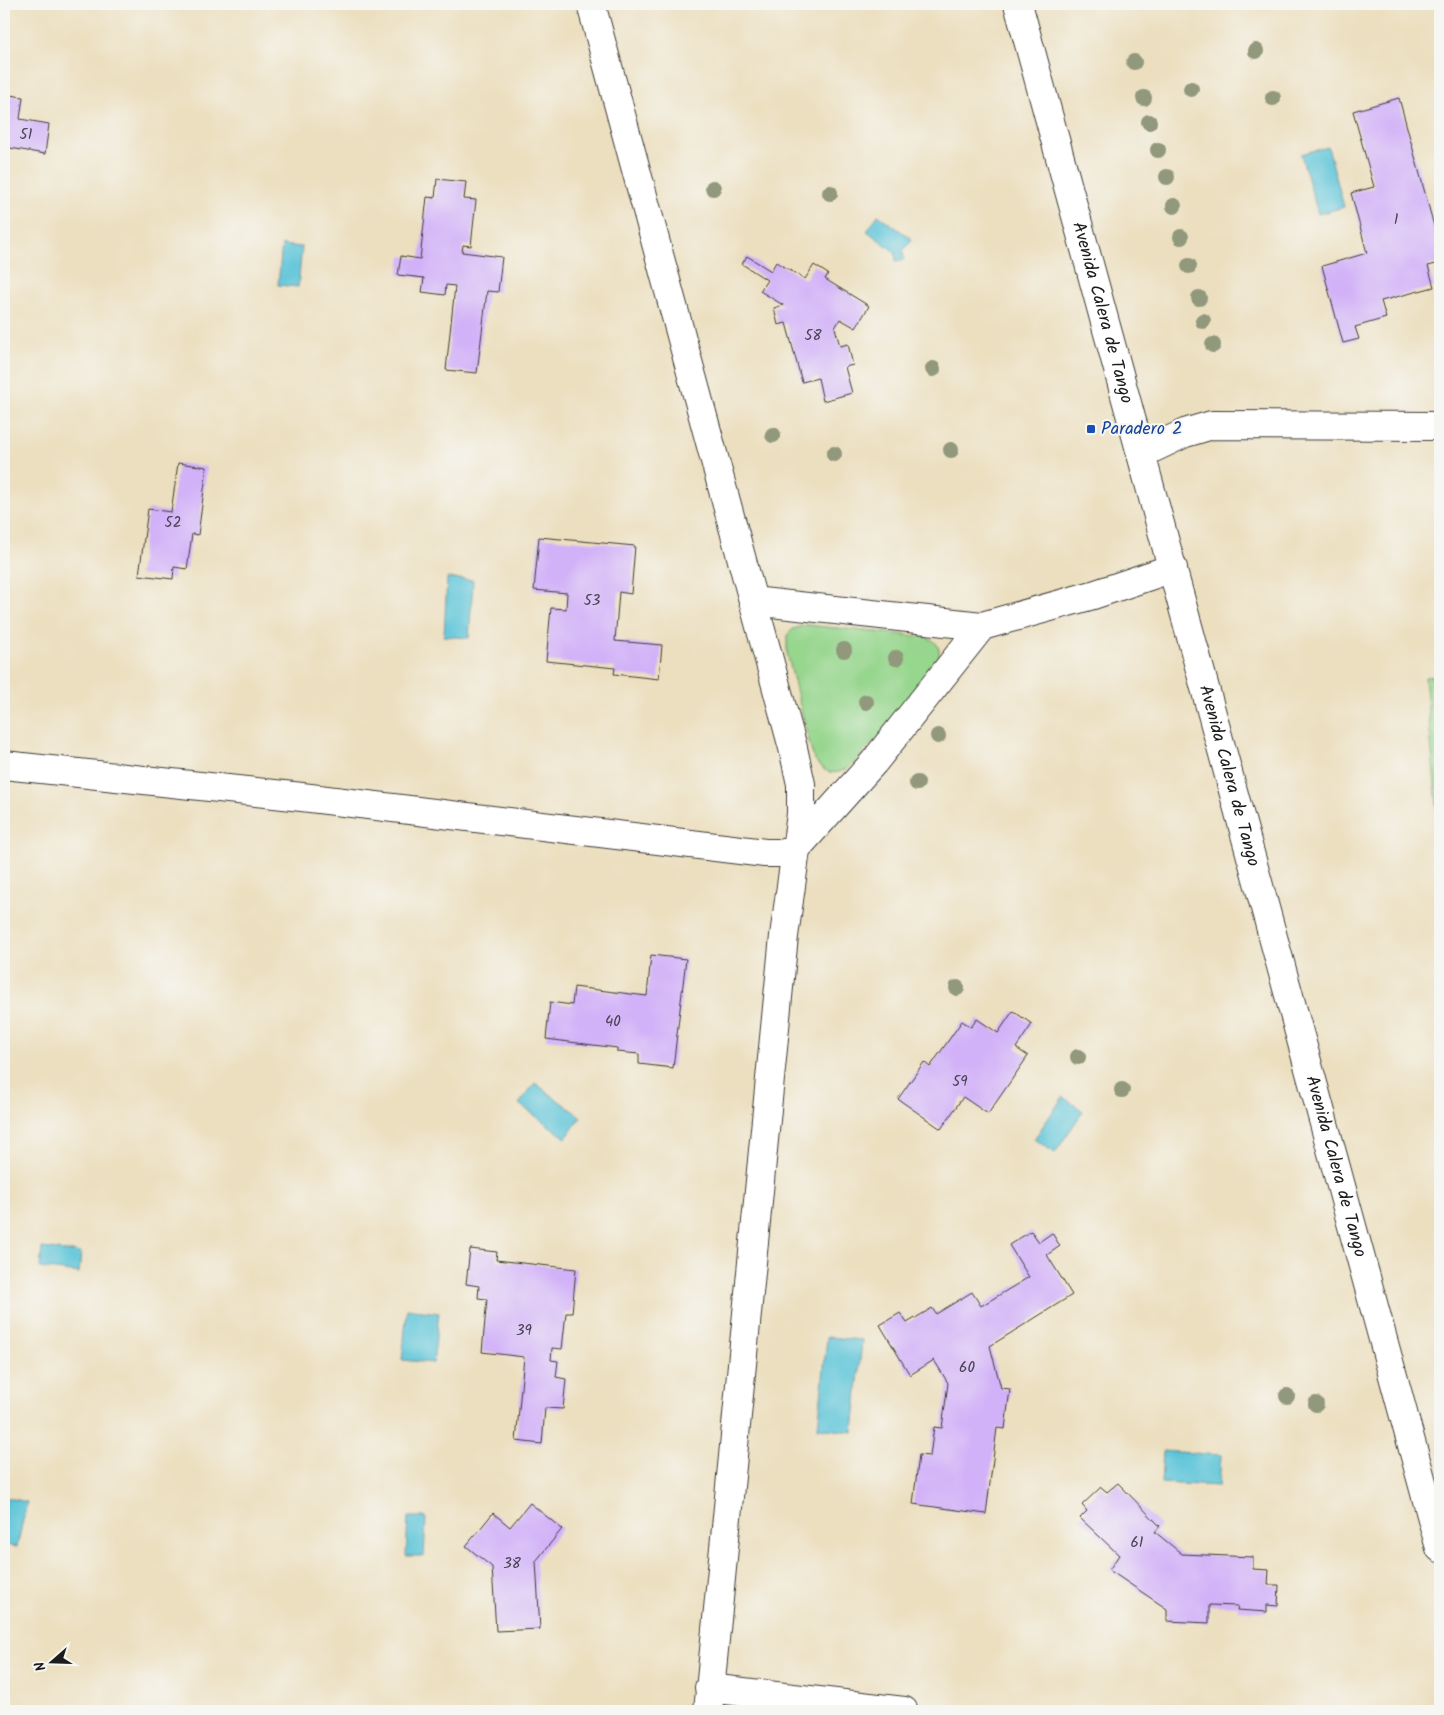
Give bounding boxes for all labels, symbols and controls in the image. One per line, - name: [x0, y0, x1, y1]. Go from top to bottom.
- house number: 51: [20, 123, 33, 147]
- house number: 1: [1394, 208, 1399, 232]
- street label: Avenida Calera de Tango: [1064, 218, 1141, 407]
- house number: 58: [804, 324, 823, 348]
- place label: Paradero 2: [1101, 415, 1183, 444]
- marker: Paradero 2: [1085, 423, 1097, 435]
- house number: 52: [165, 511, 181, 535]
- house number: 53: [584, 589, 601, 613]
- street label: Avenida Calera de Tango: [1190, 681, 1268, 870]
- house number: 40: [605, 1010, 621, 1034]
- house number: 59: [952, 1070, 968, 1094]
- street label: Avenida Calera de Tango: [1297, 1072, 1374, 1261]
- house number: 39: [516, 1319, 533, 1343]
- house number: 60: [959, 1356, 975, 1380]
- house number: 61: [1130, 1531, 1144, 1555]
- house number: 38: [503, 1552, 522, 1576]
- north arrow: [28, 1638, 78, 1688]
- text: N: [29, 1658, 53, 1674]

